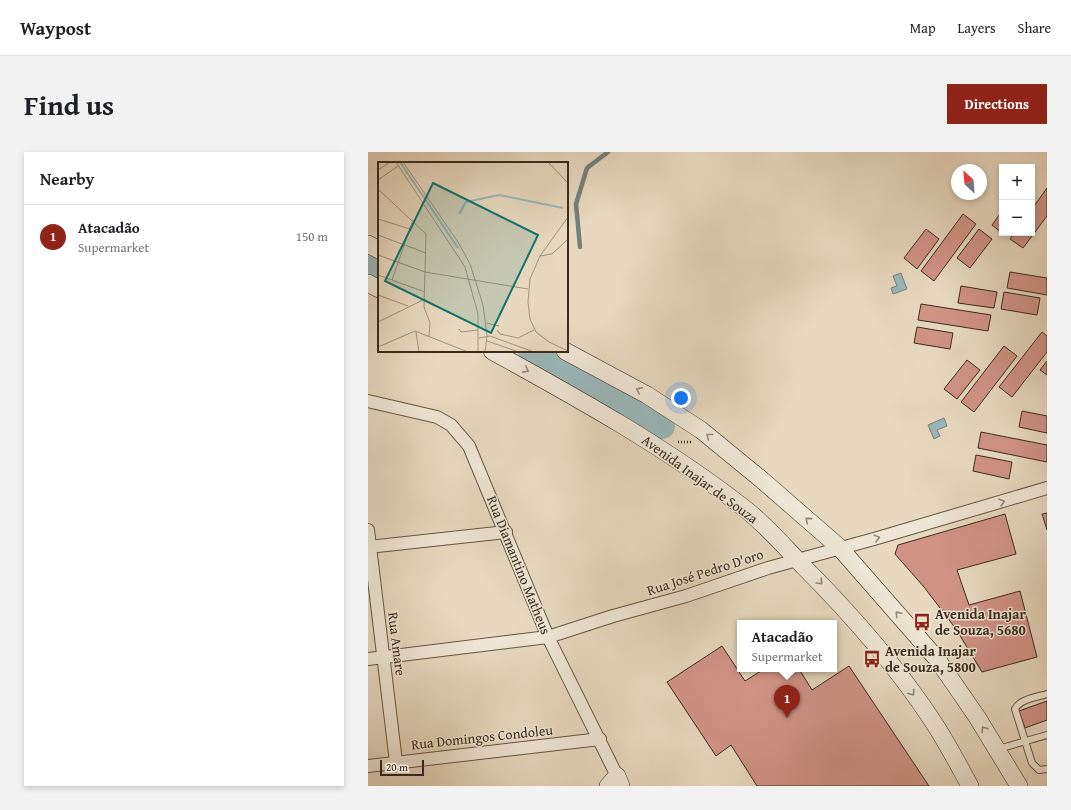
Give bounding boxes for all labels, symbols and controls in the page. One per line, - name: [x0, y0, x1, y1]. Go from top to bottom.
- text: Waypost: [20, 14, 91, 42]
- text: Map: [910, 18, 936, 38]
- text: Layers: [958, 18, 996, 38]
- text: Share: [1018, 18, 1051, 38]
- text: Find us: [24, 84, 114, 125]
- button: Directions: [947, 84, 1047, 124]
- inset map: [378, 162, 568, 352]
- north arrow: [951, 164, 987, 200]
- map controls: [999, 164, 1035, 236]
- button: +: [999, 164, 1035, 200]
- text: Nearby: [40, 166, 94, 191]
- button: −: [999, 200, 1035, 236]
- text: Atacadão: [78, 217, 140, 238]
- text: 1: [50, 227, 56, 246]
- text: 150 m: [296, 227, 328, 246]
- text: Supermarket: [78, 238, 149, 257]
- one-way arrow: [522, 365, 529, 372]
- one-way arrow: [636, 388, 643, 395]
- your location: [671, 388, 691, 408]
- street label: Avenida Inajar de Souza: [638, 430, 763, 528]
- one-way arrow: [706, 434, 713, 441]
- street label: Rua Diamantino Matheus: [482, 493, 556, 637]
- one-way arrow: [999, 498, 1005, 506]
- one-way arrow: [806, 518, 813, 525]
- one-way arrow: [873, 534, 880, 543]
- street label: Rua José Pedro D'oro: [644, 544, 766, 600]
- one-way arrow: [815, 577, 822, 585]
- place label: Avenida Inajar de Souza, 5680: [935, 604, 1026, 640]
- street label: Rua Amare: [383, 611, 411, 677]
- one-way arrow: [895, 611, 903, 619]
- bus stop icon: Avenida Inajar de Souza, 5680: [912, 612, 932, 632]
- popup: [737, 620, 837, 672]
- text: Atacadão: [751, 626, 813, 647]
- place label: Avenida Inajar de Souza, 5800: [885, 641, 976, 677]
- text: Supermarket: [751, 647, 823, 666]
- bus stop icon: Avenida Inajar de Souza, 5800: [862, 649, 882, 669]
- pin: 1: [774, 685, 800, 718]
- one-way arrow: [907, 688, 914, 695]
- street label: Rua Domingos Condoleu: [410, 720, 554, 754]
- one-way arrow: [981, 726, 989, 733]
- scale bar: [380, 758, 424, 777]
- text: 20 m: [386, 759, 408, 775]

